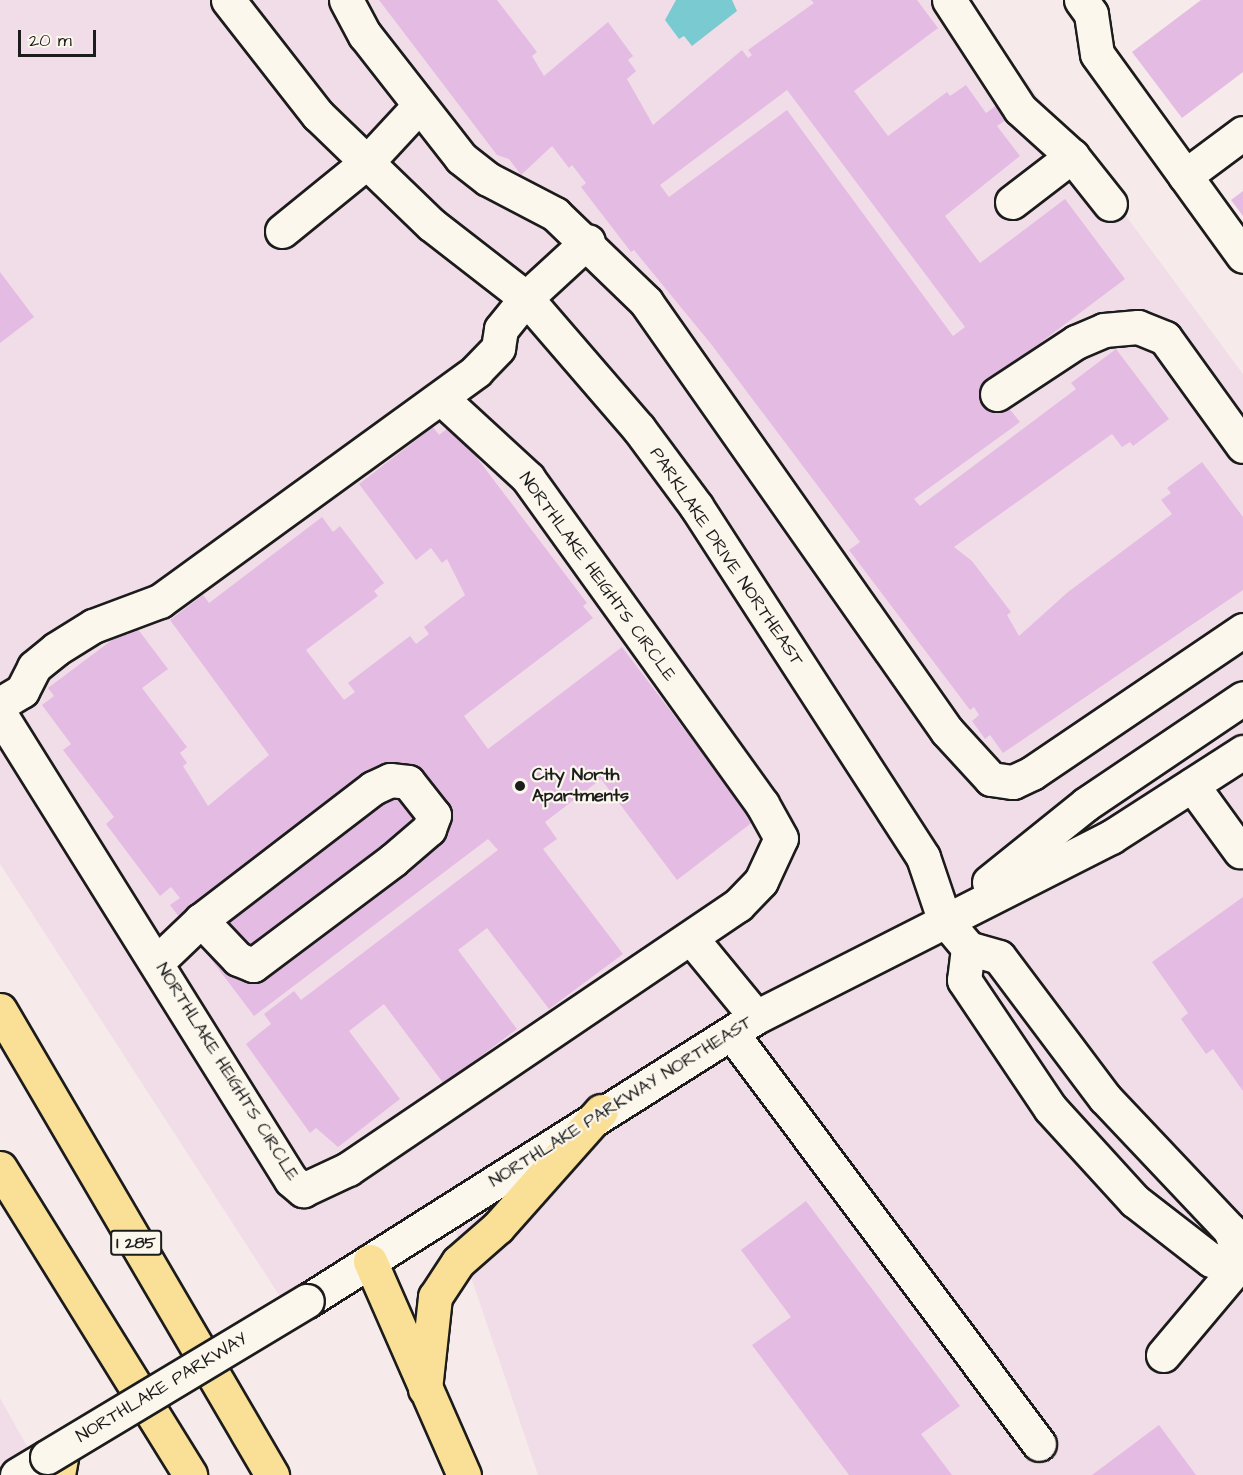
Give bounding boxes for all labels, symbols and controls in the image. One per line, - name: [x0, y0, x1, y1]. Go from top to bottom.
- scale bar: [21, 18, 99, 56]
- text: 20 m: [29, 28, 72, 53]
- street label: PARKLAKE DRIVE NORTHEAST: [645, 444, 807, 670]
- street label: NORTHLAKE HEIGHTS CIRCLE: [514, 468, 680, 686]
- place label: City North Apartments: [532, 765, 629, 808]
- marker: City North Apartments: [513, 779, 527, 793]
- street label: NORTHLAKE HEIGHTS CIRCLE: [151, 959, 303, 1185]
- street label: NORTHLAKE PARKWAY NORTHEAST: [485, 1012, 757, 1192]
- road number: I 285: [109, 1230, 163, 1256]
- street label: NORTHLAKE PARKWAY: [72, 1328, 252, 1448]

